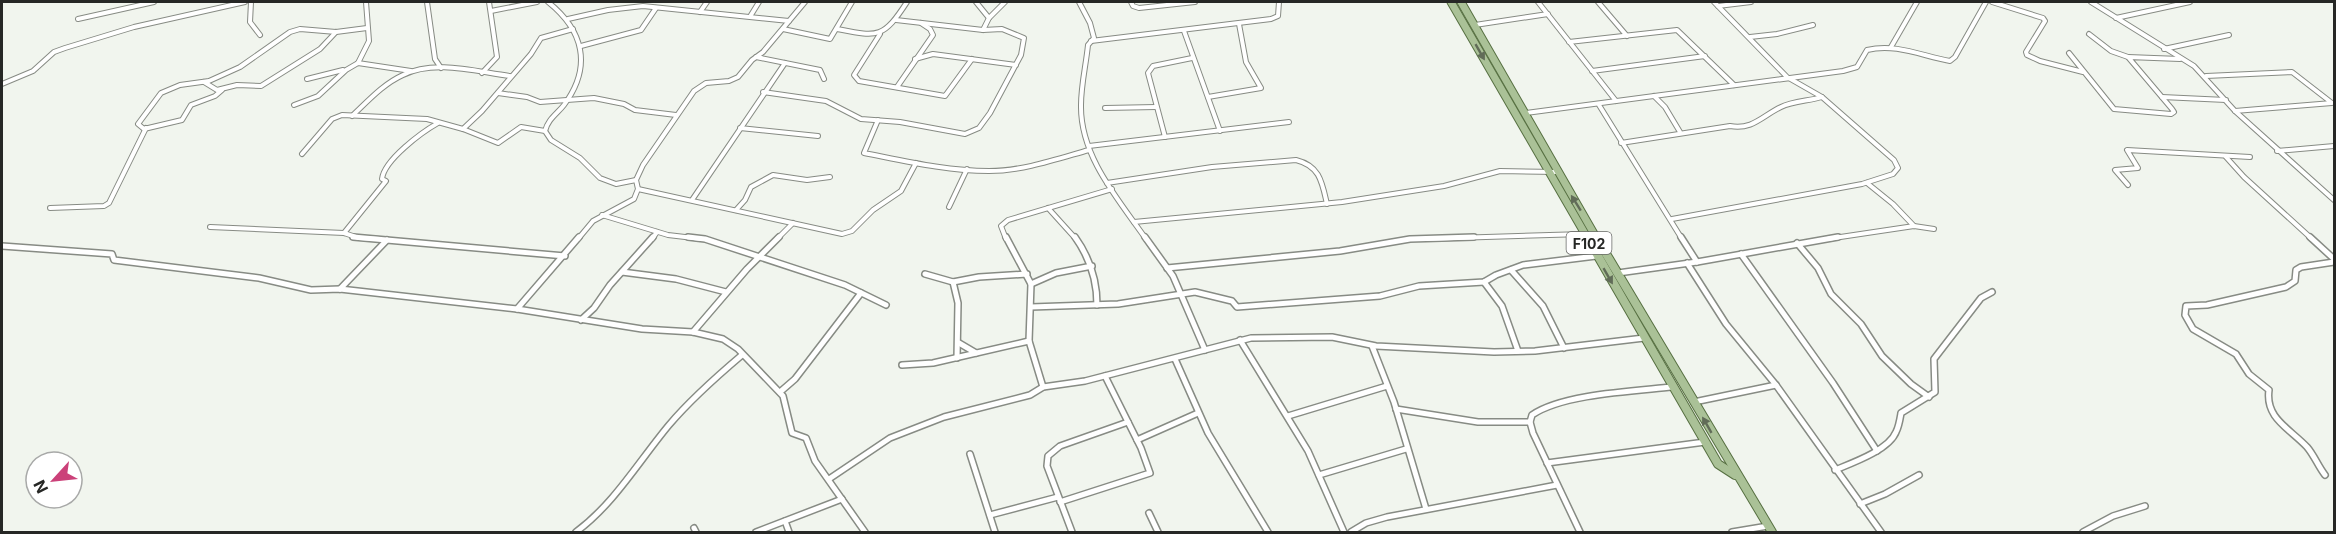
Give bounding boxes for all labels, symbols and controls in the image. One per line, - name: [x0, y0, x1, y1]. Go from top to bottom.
- one-way arrow: [1475, 44, 1485, 61]
- one-way arrow: [1571, 195, 1582, 211]
- road number: F102: [1566, 232, 1612, 254]
- one-way arrow: [1603, 268, 1613, 285]
- one-way arrow: [1702, 417, 1713, 433]
- north arrow: [24, 450, 84, 510]
- text: N: [29, 477, 52, 497]

